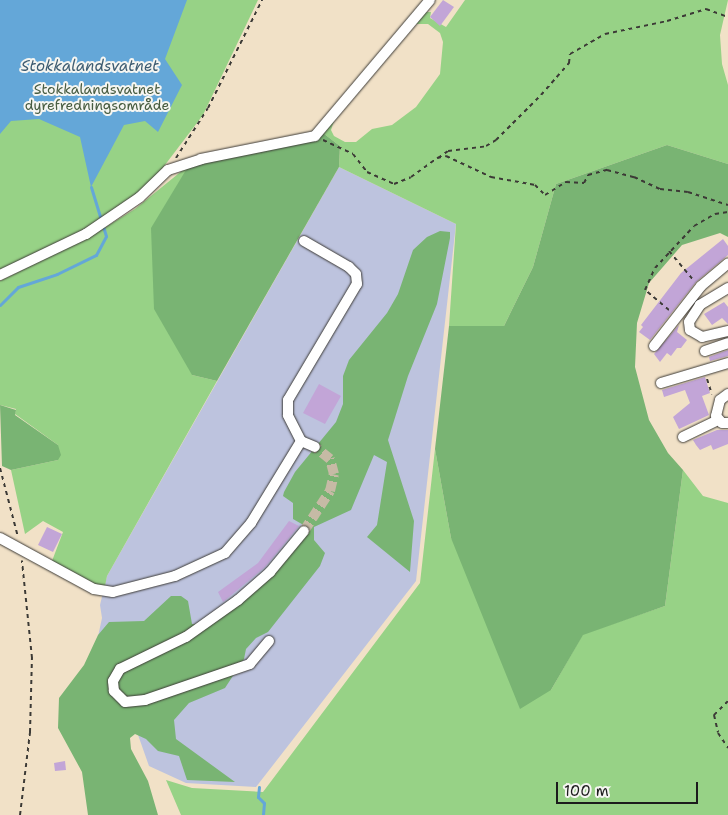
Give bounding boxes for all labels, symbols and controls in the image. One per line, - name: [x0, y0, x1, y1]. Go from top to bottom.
- water label: Stokkalandsvatnet: [21, 58, 159, 76]
- park label: Stokkalandsvatnet dyrefredningsområde: [25, 81, 169, 114]
- scale bar: [558, 772, 700, 804]
- text: 100 m: [564, 781, 609, 801]

